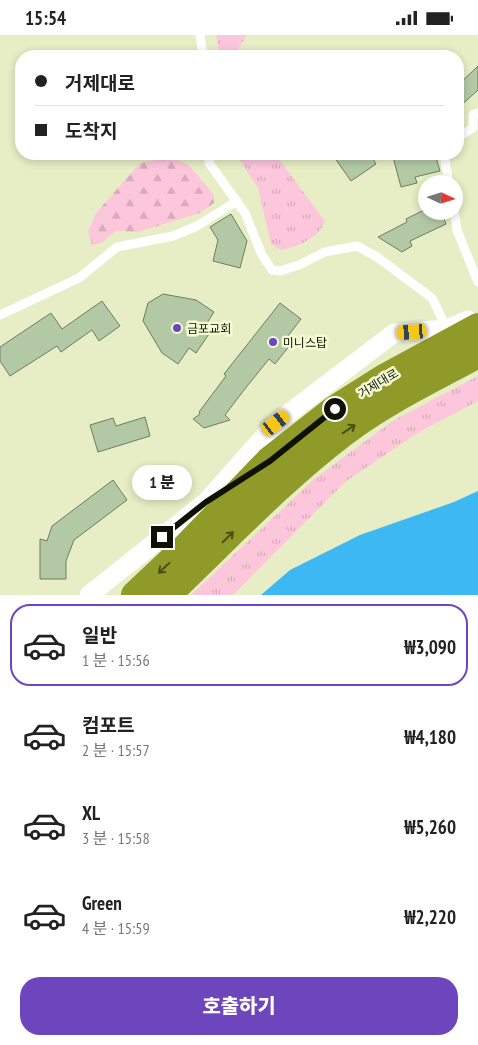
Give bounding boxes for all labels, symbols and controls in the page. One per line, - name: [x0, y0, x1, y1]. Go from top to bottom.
- text: 15:54: [25, 6, 66, 30]
- text: 거제대로: [65, 71, 135, 95]
- text: 도착지: [65, 119, 117, 143]
- north arrow: [418, 175, 462, 220]
- map controls: [418, 175, 463, 220]
- place label: 금포교회: [187, 321, 231, 336]
- marker: 금포교회: [171, 322, 183, 334]
- car: [396, 323, 427, 341]
- place label: 미니스탑: [283, 335, 327, 350]
- marker: 미니스탑: [267, 336, 279, 348]
- street label: 거제대로: [355, 365, 401, 401]
- route start: [324, 398, 346, 420]
- car: [259, 408, 292, 438]
- one-way arrow: [342, 424, 356, 434]
- callout: 1 분: [132, 465, 192, 499]
- text: 1 분: [149, 472, 175, 492]
- route end: [151, 526, 173, 548]
- one-way arrow: [222, 531, 234, 543]
- one-way arrow: [157, 562, 170, 574]
- icon: car: [22, 623, 67, 668]
- text: 일반: [82, 623, 117, 647]
- text: ₩3,090: [404, 635, 456, 659]
- text: 1 분 · 15:56: [82, 650, 150, 670]
- icon: car: [22, 713, 67, 758]
- text: 컴포트: [82, 713, 134, 737]
- text: ₩4,180: [404, 725, 456, 749]
- text: 2 분 · 15:57: [82, 740, 150, 760]
- text: XL: [82, 801, 100, 825]
- icon: car: [22, 803, 67, 848]
- text: ₩5,260: [404, 815, 456, 839]
- text: 3 분 · 15:58: [82, 828, 150, 848]
- text: Green: [82, 891, 122, 915]
- icon: car: [22, 893, 67, 938]
- text: ₩2,220: [404, 905, 456, 929]
- text: 4 분 · 15:59: [82, 918, 150, 938]
- button: 호출하기: [20, 977, 458, 1035]

